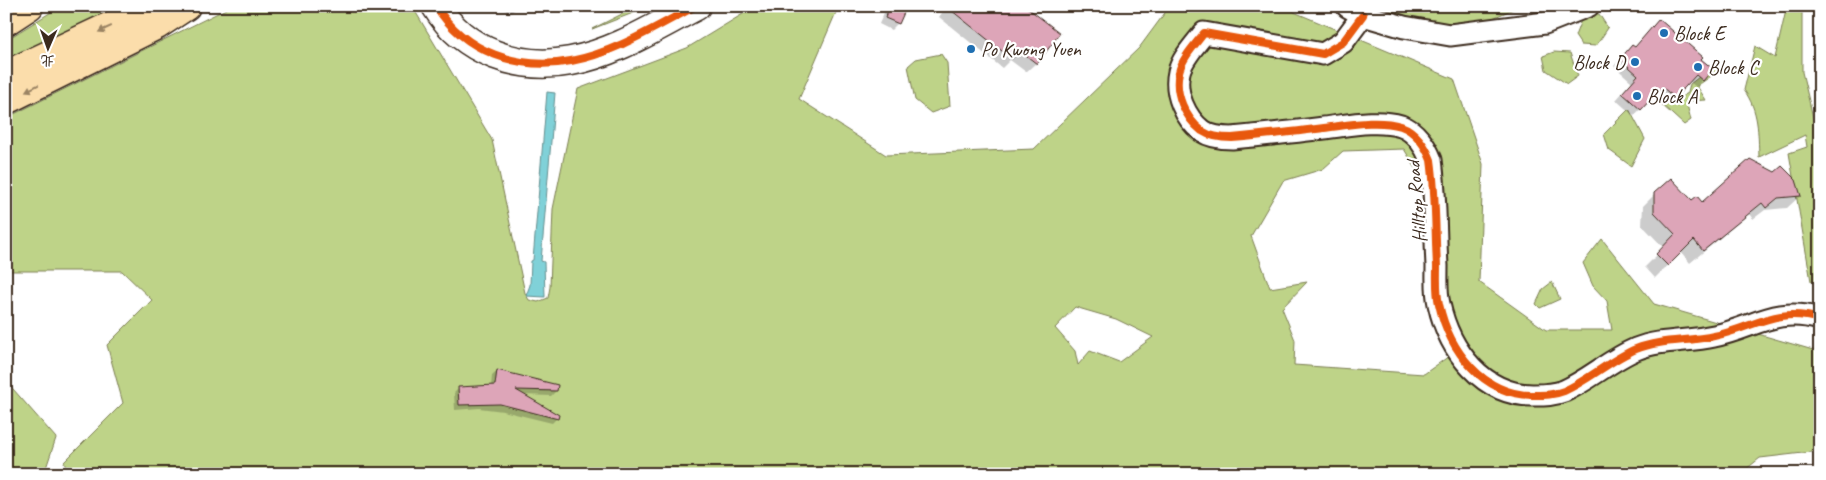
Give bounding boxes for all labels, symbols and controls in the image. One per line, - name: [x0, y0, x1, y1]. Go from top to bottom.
- place label: Block E: [1674, 21, 1727, 46]
- north arrow: [22, 22, 72, 72]
- one-way arrow: [98, 25, 112, 33]
- marker: Block E: [1658, 27, 1670, 39]
- place label: Po Kwong Yuen: [981, 37, 1082, 62]
- marker: Po Kwong Yuen: [965, 43, 977, 55]
- place label: Block D: [1573, 50, 1626, 75]
- text: 北: [40, 52, 55, 69]
- place label: Block C: [1708, 55, 1760, 80]
- marker: Block D: [1629, 56, 1641, 68]
- marker: Block C: [1692, 61, 1704, 73]
- one-way arrow: [25, 84, 39, 92]
- place label: Block A: [1647, 84, 1698, 109]
- marker: Block A: [1631, 90, 1643, 102]
- street label: Hilltop Road: [1400, 157, 1433, 244]

